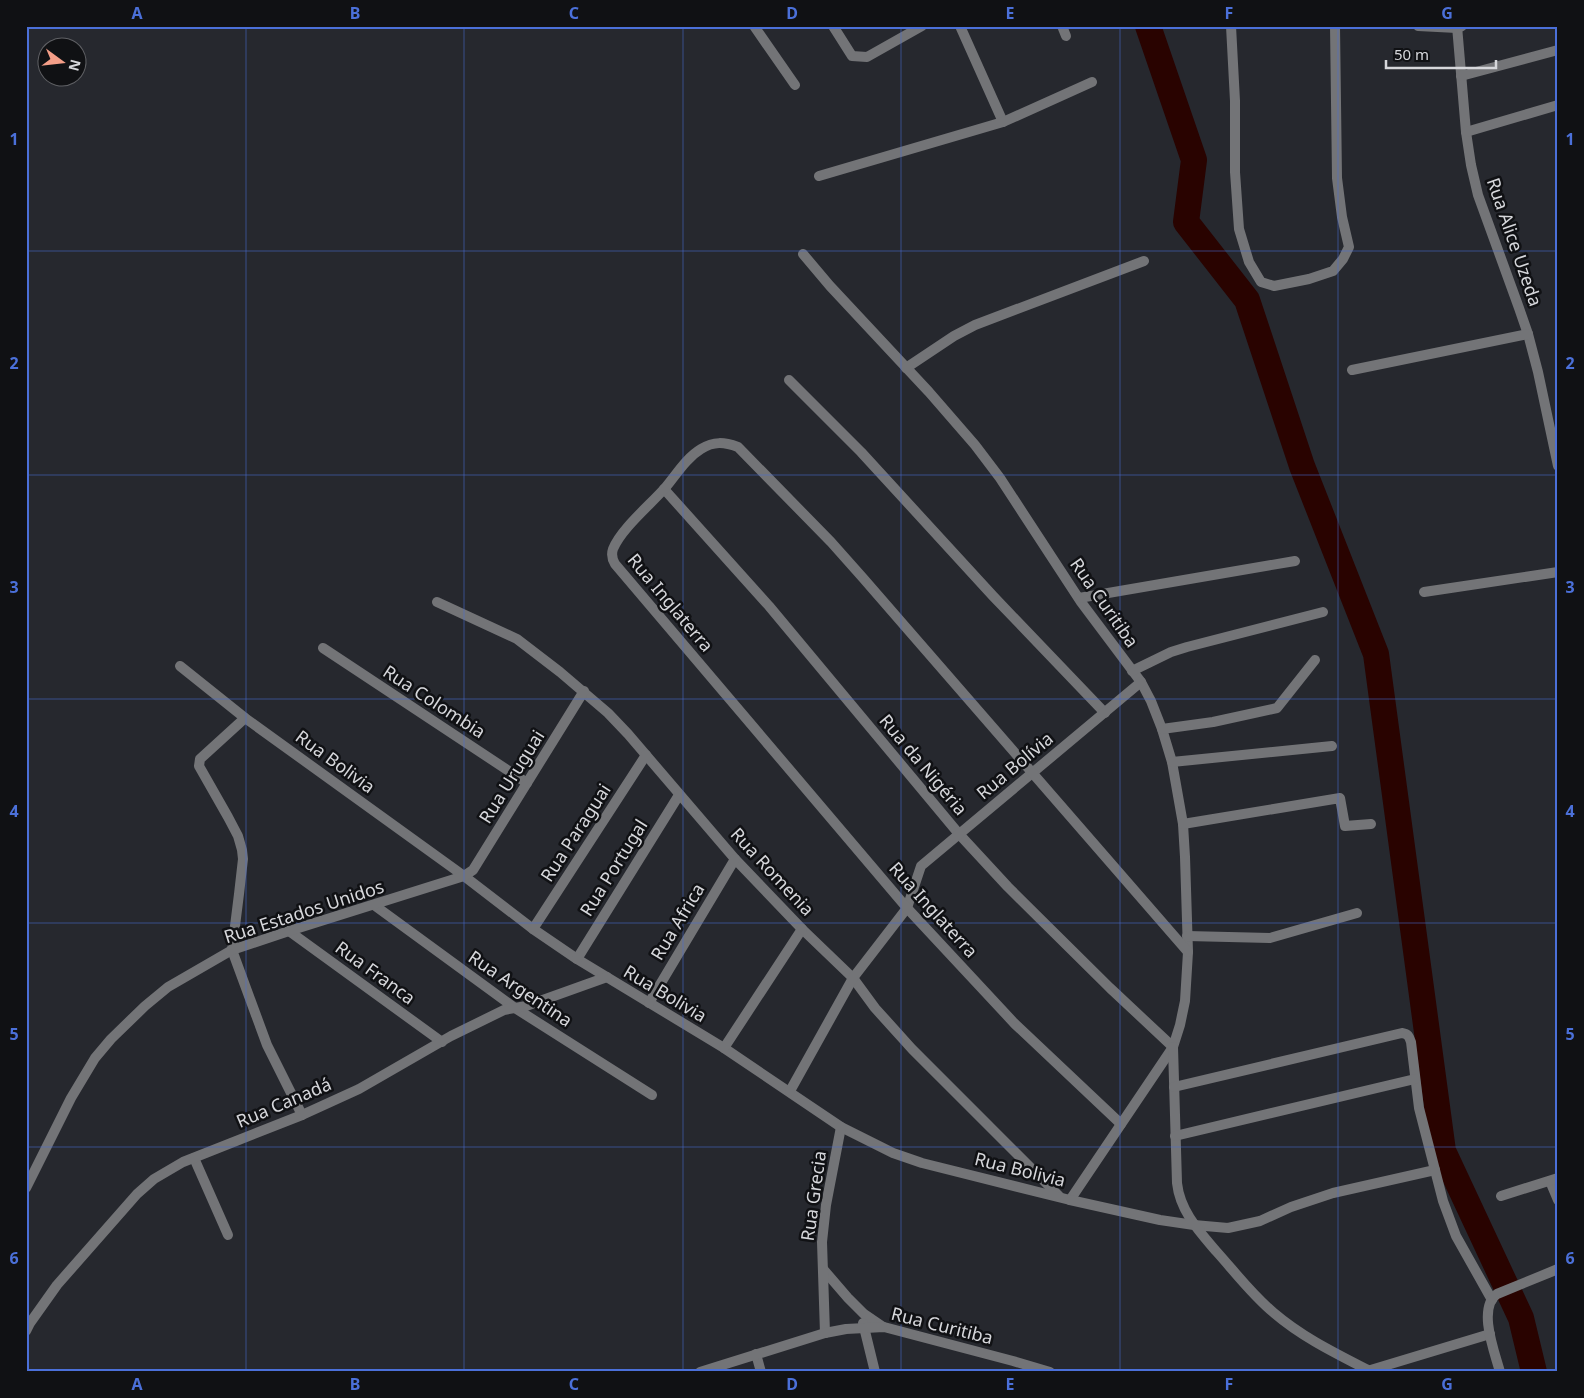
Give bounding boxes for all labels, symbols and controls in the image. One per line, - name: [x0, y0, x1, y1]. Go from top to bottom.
- text: A: [131, 2, 143, 24]
- text: B: [350, 2, 360, 24]
- text: C: [569, 2, 579, 24]
- text: D: [786, 2, 798, 24]
- text: E: [1006, 2, 1015, 24]
- text: F: [1225, 2, 1233, 24]
- text: G: [1441, 2, 1453, 24]
- north arrow: [38, 38, 88, 88]
- scale bar: [1386, 38, 1496, 70]
- text: 50 m: [1394, 44, 1429, 64]
- text: N: [64, 58, 86, 73]
- text: 1: [9, 128, 19, 150]
- text: 1: [1565, 128, 1575, 150]
- street label: Rua Alice Uzeda: [1482, 174, 1548, 309]
- text: 2: [9, 352, 19, 374]
- text: 2: [1565, 352, 1575, 374]
- street label: Rua Inglaterra: [623, 548, 719, 657]
- street label: Rua Curitiba: [1065, 553, 1144, 652]
- text: 3: [9, 576, 19, 598]
- text: 3: [1565, 576, 1575, 598]
- street label: Rua Colombia: [379, 659, 490, 743]
- street label: Rua da Nigéria: [875, 709, 973, 820]
- street label: Rua Bolivia: [291, 724, 380, 798]
- street label: Rua Uruguai: [473, 725, 549, 828]
- street label: Rua Bolívia: [971, 726, 1058, 804]
- street label: Rua Paraguai: [535, 779, 616, 886]
- text: 4: [9, 800, 19, 822]
- text: 4: [1565, 800, 1575, 822]
- street label: Rua Portugal: [574, 815, 652, 920]
- street label: Rua Romenia: [726, 822, 820, 920]
- street label: Rua Inglaterra: [884, 856, 983, 962]
- street label: Rua Estados Unidos: [221, 874, 387, 948]
- street label: Rua Africa: [645, 879, 709, 964]
- street label: Rua Franca: [331, 935, 420, 1009]
- street label: Rua Argentina: [464, 945, 577, 1032]
- street label: Rua Bolivia: [620, 959, 712, 1027]
- text: 5: [9, 1023, 19, 1045]
- text: 5: [1565, 1023, 1575, 1045]
- street label: Rua Canadá: [232, 1071, 335, 1133]
- street label: Rua Bolivia: [972, 1146, 1068, 1192]
- street label: Rua Grecia: [795, 1149, 831, 1242]
- text: 6: [9, 1247, 19, 1269]
- text: 6: [1565, 1247, 1575, 1269]
- street label: Rua Curitiba: [889, 1301, 996, 1349]
- text: A: [131, 1373, 143, 1395]
- text: B: [350, 1373, 360, 1395]
- text: C: [569, 1373, 579, 1395]
- text: D: [786, 1373, 798, 1395]
- text: E: [1006, 1373, 1015, 1395]
- text: F: [1225, 1373, 1233, 1395]
- text: G: [1441, 1373, 1453, 1395]

